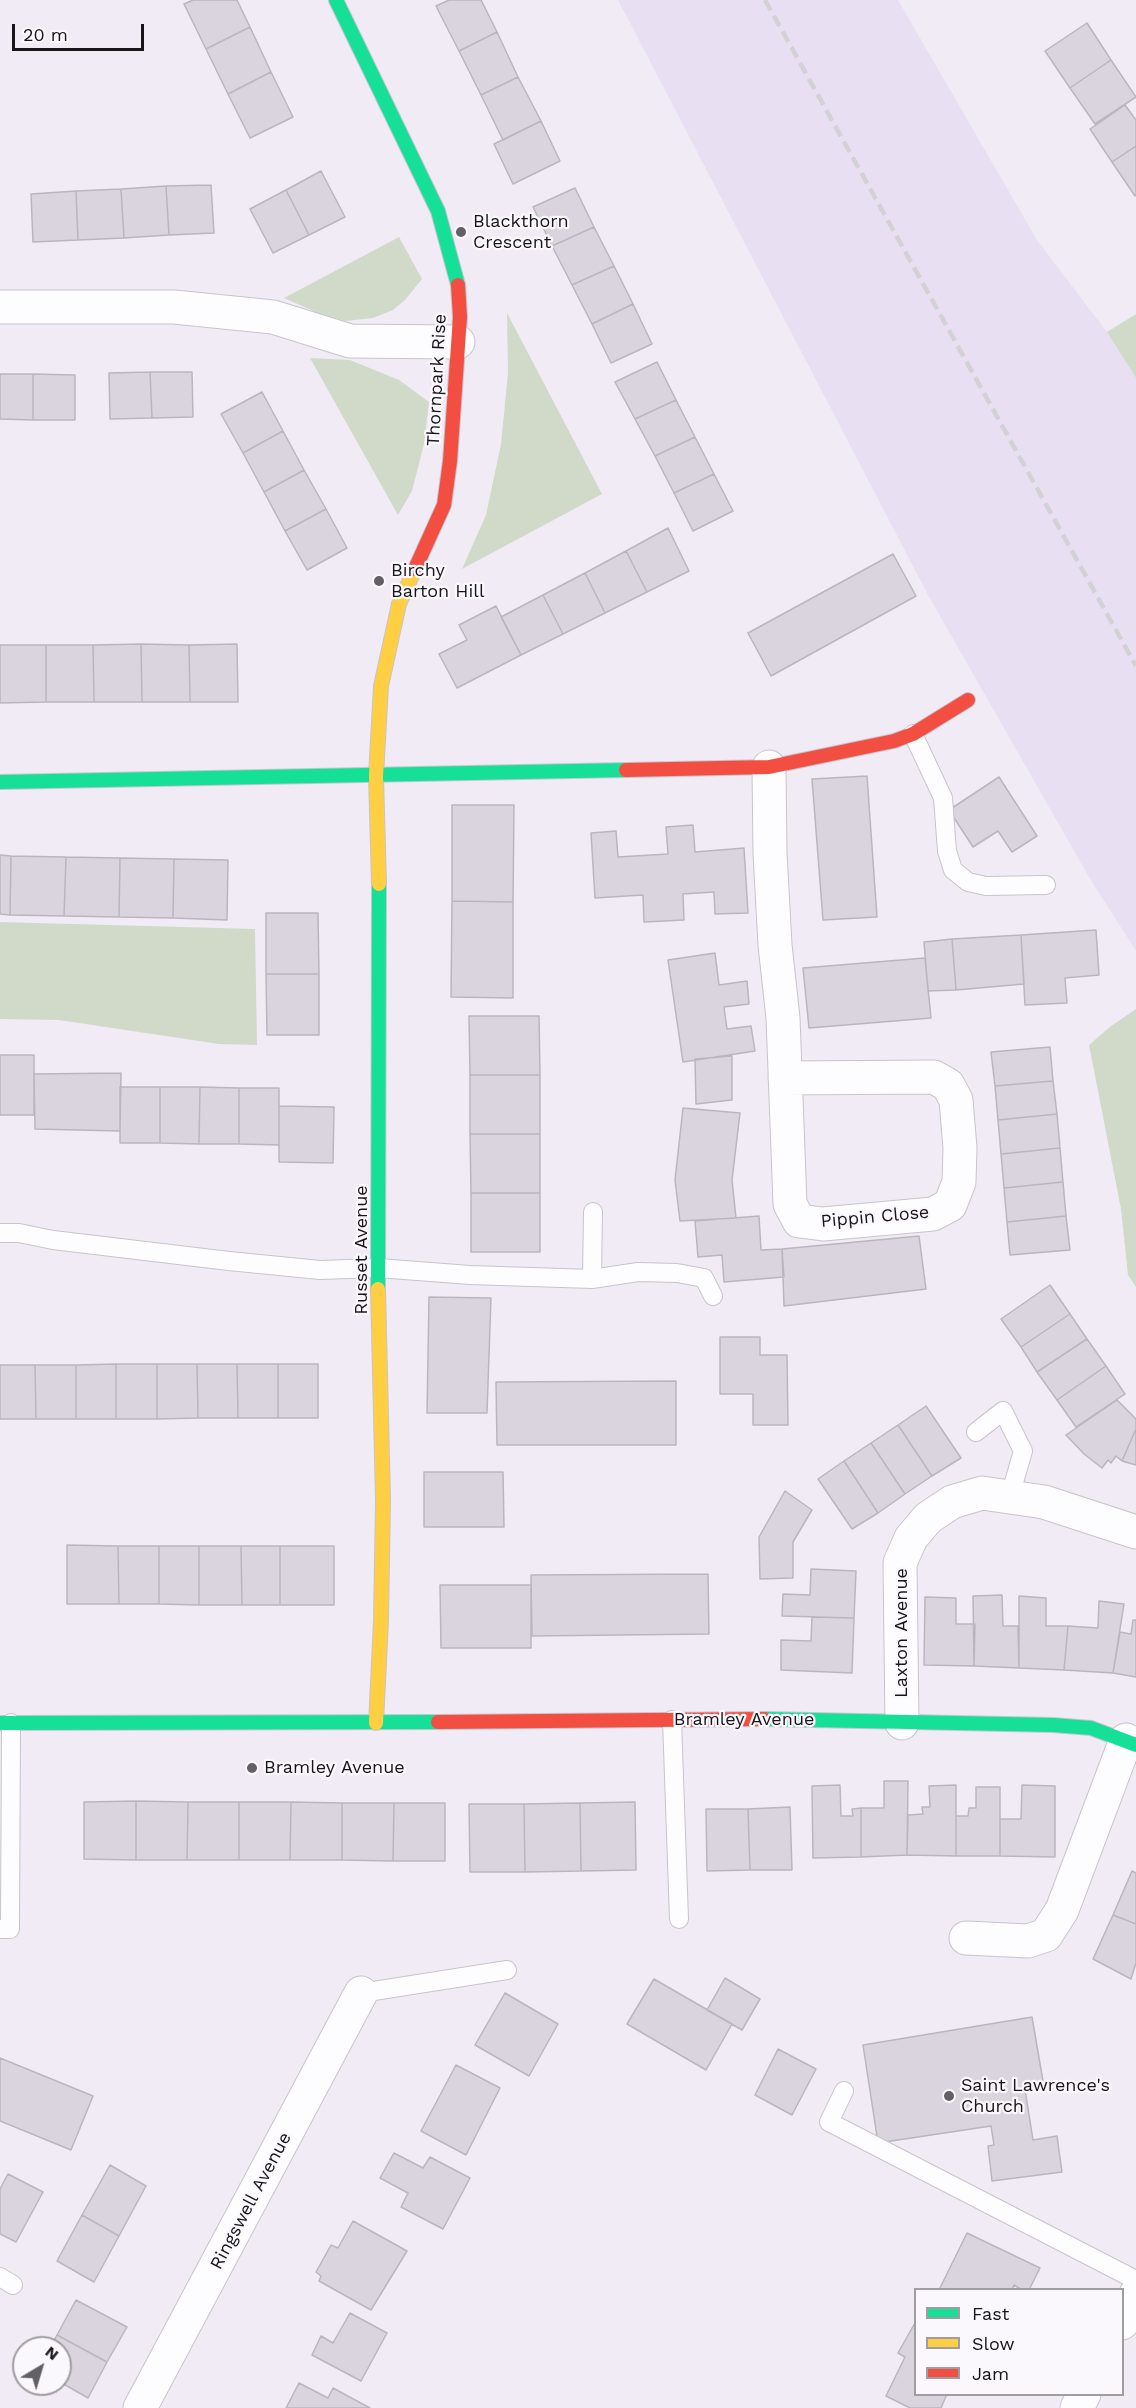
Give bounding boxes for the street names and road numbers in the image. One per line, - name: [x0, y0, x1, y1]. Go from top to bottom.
- street label: Thornpark Rise: [423, 313, 451, 447]
- street label: Russet Avenue: [351, 1185, 373, 1315]
- street label: Pippin Close: [820, 1201, 930, 1233]
- street label: Laxton Avenue: [891, 1568, 913, 1698]
- street label: Bramley Avenue: [674, 1709, 814, 1731]
- street label: Ringswell Avenue: [206, 2129, 296, 2273]

